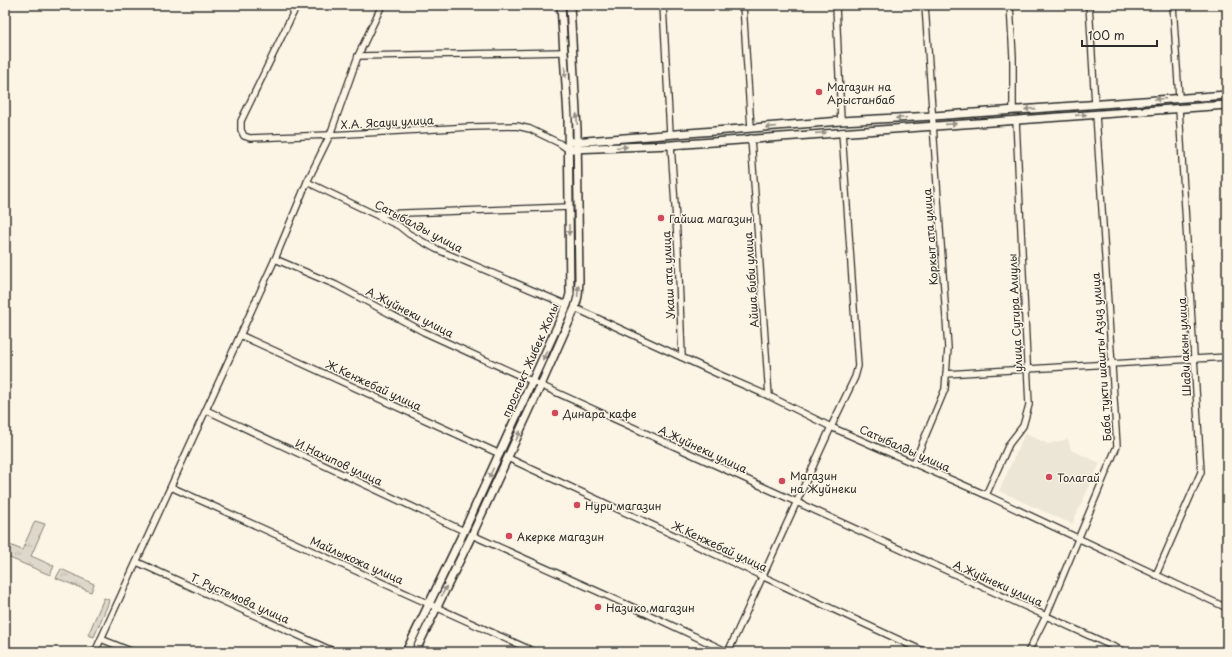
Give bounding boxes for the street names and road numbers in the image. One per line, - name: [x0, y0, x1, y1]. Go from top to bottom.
- street label: Х.А. Ясауи улица: [340, 111, 434, 133]
- street label: Коркыт ата улица: [918, 188, 942, 286]
- street label: Сатыбалды улица: [372, 196, 466, 257]
- street label: Укаш ата улица: [657, 231, 679, 319]
- street label: Айша биби улица: [739, 231, 763, 329]
- street label: улица Сугира Алиулы: [1003, 253, 1027, 373]
- street label: Баба тукти шашты Азиз улица: [1087, 272, 1115, 442]
- street label: А.Жуйнеки улица: [363, 283, 457, 341]
- street label: Шади акын улица: [1173, 297, 1195, 397]
- street label: проспект Жибек Жолы: [497, 300, 563, 420]
- street label: Ж.Кенжебай улица: [323, 355, 425, 415]
- street label: Сатыбалды улица: [857, 420, 953, 476]
- street label: А.Жуйнеки улица: [656, 421, 750, 477]
- street label: И.Нахипов улица: [293, 434, 385, 490]
- street label: Ж.Кенжебай улица: [669, 516, 771, 576]
- street label: Майлыкожа улица: [308, 532, 406, 588]
- street label: А.Жуйнеки улица: [950, 556, 1046, 610]
- street label: Т. Рустемова улица: [188, 568, 292, 628]

